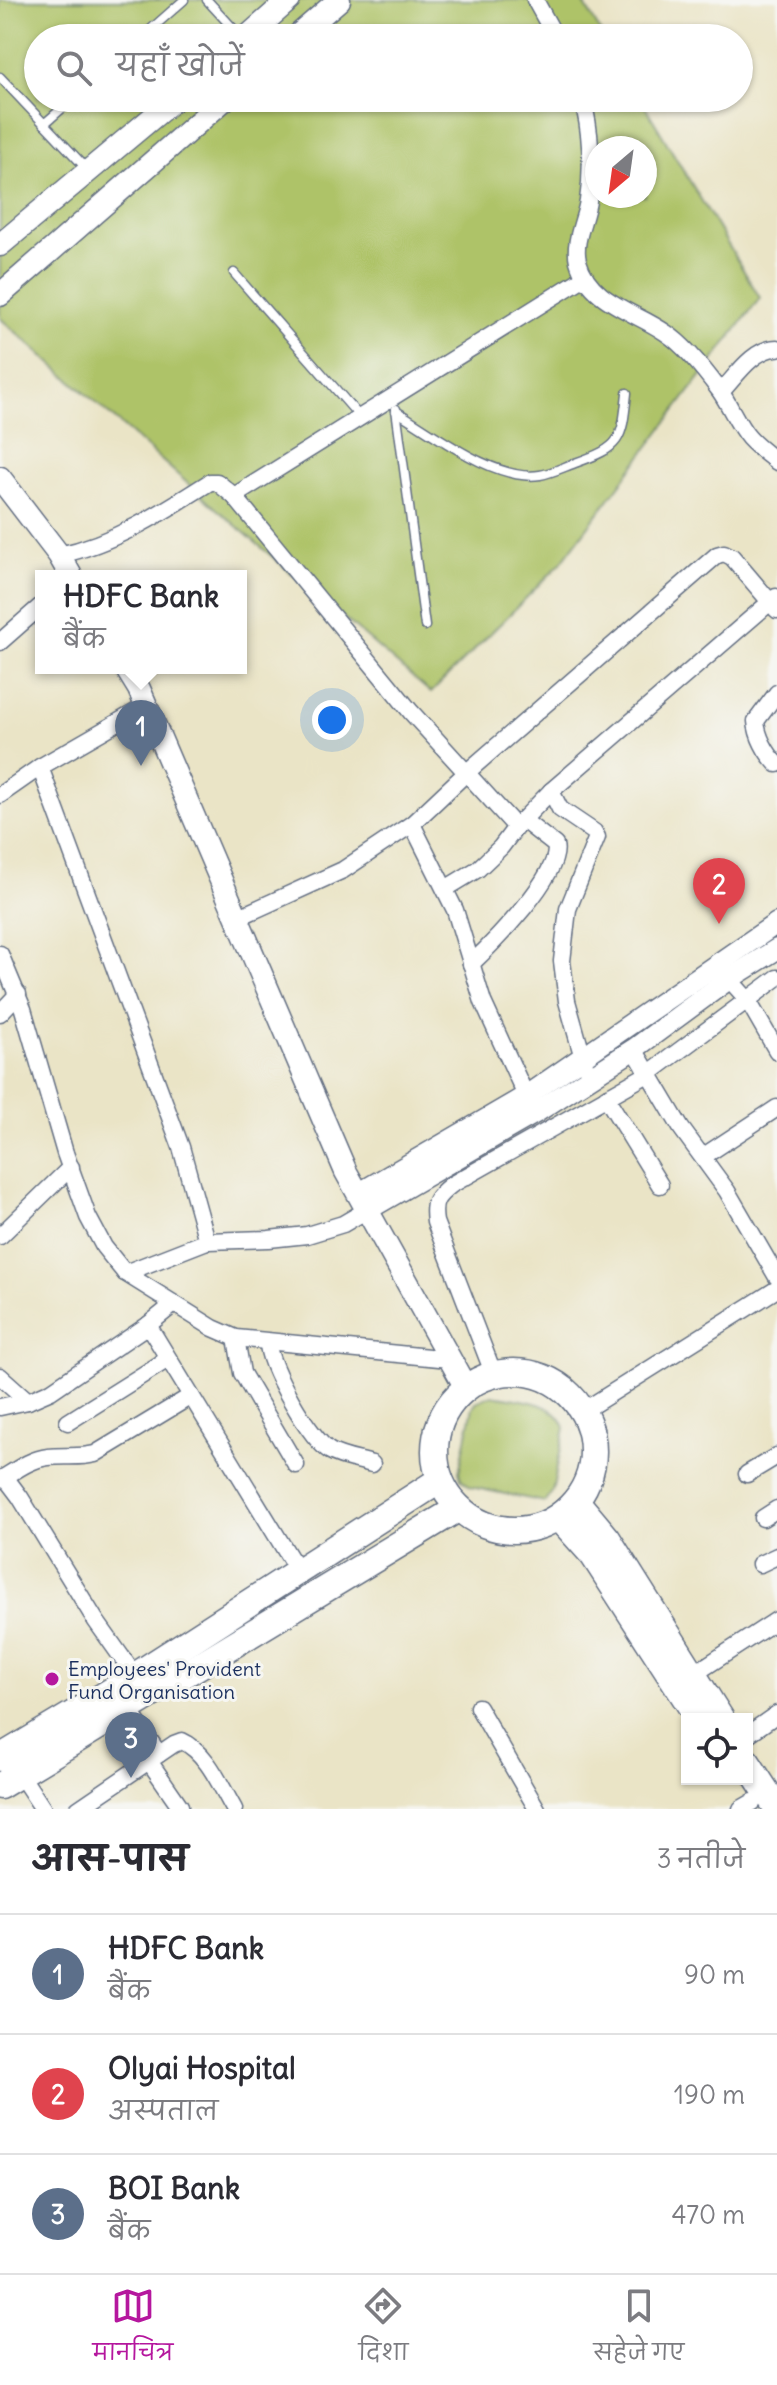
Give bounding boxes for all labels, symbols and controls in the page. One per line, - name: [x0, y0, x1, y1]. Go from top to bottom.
- search box: [24, 24, 753, 112]
- icon: search: [52, 46, 96, 90]
- text: यहाँ खोजें: [116, 46, 244, 84]
- north arrow: [585, 136, 657, 208]
- popup: [35, 570, 247, 674]
- text: HDFC Bank: [63, 577, 219, 615]
- text: बैंक: [63, 622, 105, 655]
- pin: 1: [115, 700, 167, 766]
- your location: [312, 700, 352, 740]
- pin: 2: [693, 858, 745, 924]
- place label: Employees' Provident Fund Organisation: [68, 1656, 261, 1704]
- marker: Employees' Provident Fund Organisation: [43, 1670, 61, 1688]
- pin: 3: [105, 1712, 157, 1778]
- map controls: [681, 1713, 753, 1785]
- button: locate: [681, 1713, 753, 1785]
- text: आस-पास: [32, 1836, 188, 1879]
- text: 3 नतीजे: [657, 1842, 745, 1875]
- text: HDFC Bank: [108, 1929, 264, 1967]
- text: 1: [53, 1958, 63, 1991]
- text: 90 m: [684, 1958, 745, 1991]
- text: बैंक: [108, 1974, 150, 2007]
- text: Olyai Hospital: [108, 2049, 296, 2087]
- text: 2: [51, 2078, 65, 2111]
- text: 190 m: [674, 2078, 745, 2111]
- text: अस्पताल: [108, 2094, 218, 2127]
- text: BOI Bank: [108, 2169, 240, 2207]
- text: 3: [51, 2198, 65, 2231]
- text: 470 m: [671, 2198, 745, 2231]
- text: बैंक: [108, 2214, 150, 2247]
- tab: मानचित्र: [93, 2284, 173, 2377]
- tab: दिशा: [358, 2284, 408, 2377]
- tab: सहेजे गए: [593, 2284, 684, 2377]

